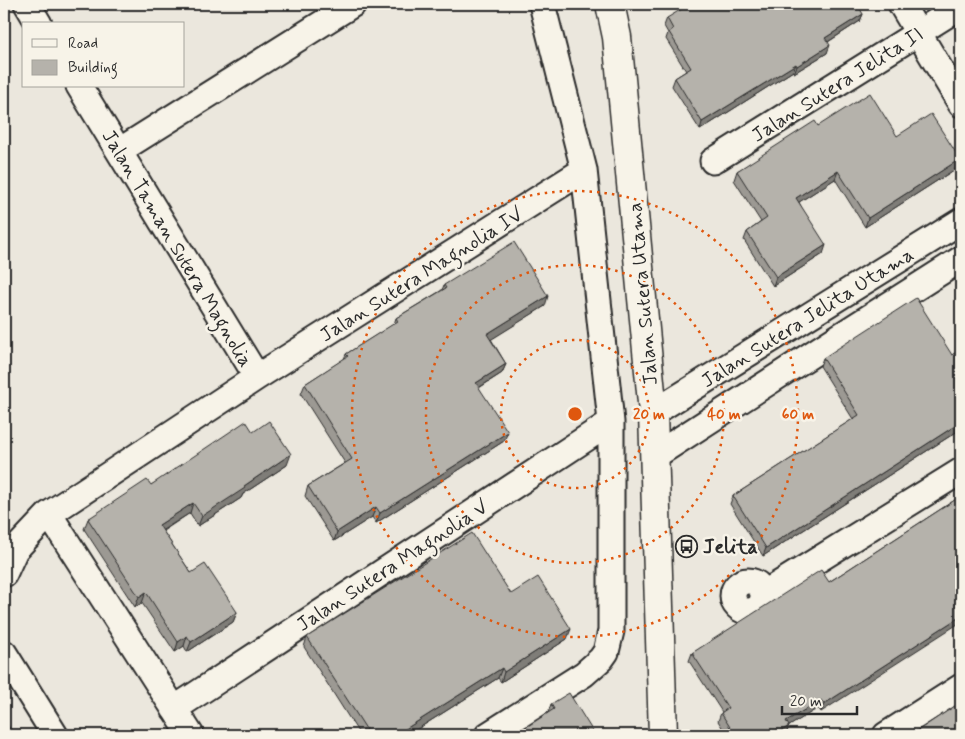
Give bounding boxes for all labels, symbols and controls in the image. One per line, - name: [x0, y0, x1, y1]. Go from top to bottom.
- street label: Jalan Sutera Jelita II: [747, 21, 929, 149]
- legend: [22, 22, 185, 88]
- text: Road: [68, 34, 98, 54]
- text: Building: [68, 58, 118, 79]
- street label: Jalan Taman Sutera Magnolia: [93, 125, 258, 374]
- street label: Jalan Sutera Magnolia IV: [315, 201, 530, 351]
- street label: Jalan Sutera Utama: [622, 201, 665, 386]
- street label: Jalan Sutera Jelita Utama: [696, 242, 919, 395]
- centre of rings: [566, 405, 584, 423]
- text: 20 m: [633, 405, 665, 425]
- text: 40 m: [707, 405, 741, 425]
- text: 60 m: [782, 405, 814, 425]
- street label: Jalan Sutera Magnolia V: [292, 494, 495, 640]
- bus stop icon: Jelita: [675, 534, 699, 558]
- place label: Jelita: [703, 534, 758, 561]
- scale bar: [782, 684, 858, 716]
- text: 20 m: [790, 692, 822, 712]

